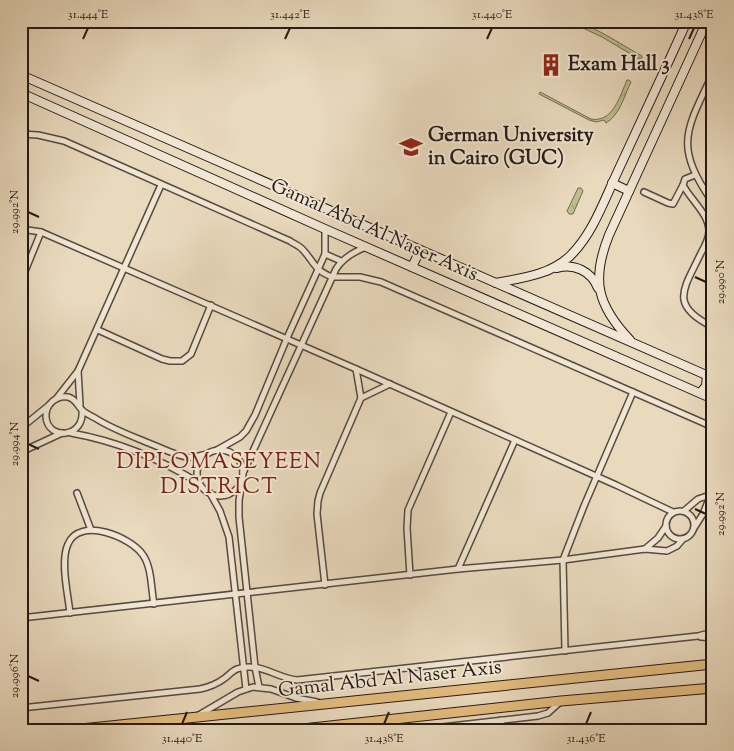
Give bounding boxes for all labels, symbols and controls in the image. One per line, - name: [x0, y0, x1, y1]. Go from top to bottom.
- text: 31.444°E: [68, 6, 109, 24]
- text: 31.442°E: [270, 6, 311, 24]
- text: 31.440°E: [472, 6, 513, 24]
- text: 31.438°E: [674, 6, 714, 24]
- place label: Exam Hall 3: [568, 51, 670, 80]
- building icon: Exam Hall 3: [538, 52, 564, 78]
- place label: German University in Cairo (GUC): [428, 122, 594, 174]
- school or university icon: German University in Cairo (GUC): [398, 134, 424, 160]
- street label: Gamal Abd Al Naser Axis: [266, 172, 483, 290]
- text: 29.992°N: [6, 190, 24, 234]
- text: 29.990°N: [712, 259, 730, 304]
- text: 29.994°N: [6, 421, 24, 466]
- district label: DIPLOMASEYEEN DISTRICT: [116, 447, 322, 504]
- text: 29.992°N: [712, 492, 730, 536]
- text: 29.996°N: [6, 653, 24, 698]
- street label: Gamal Abd Al Naser Axis: [277, 654, 503, 706]
- text: 31.440°E: [162, 730, 203, 748]
- text: 31.438°E: [364, 730, 404, 748]
- text: 31.436°E: [566, 730, 606, 748]

